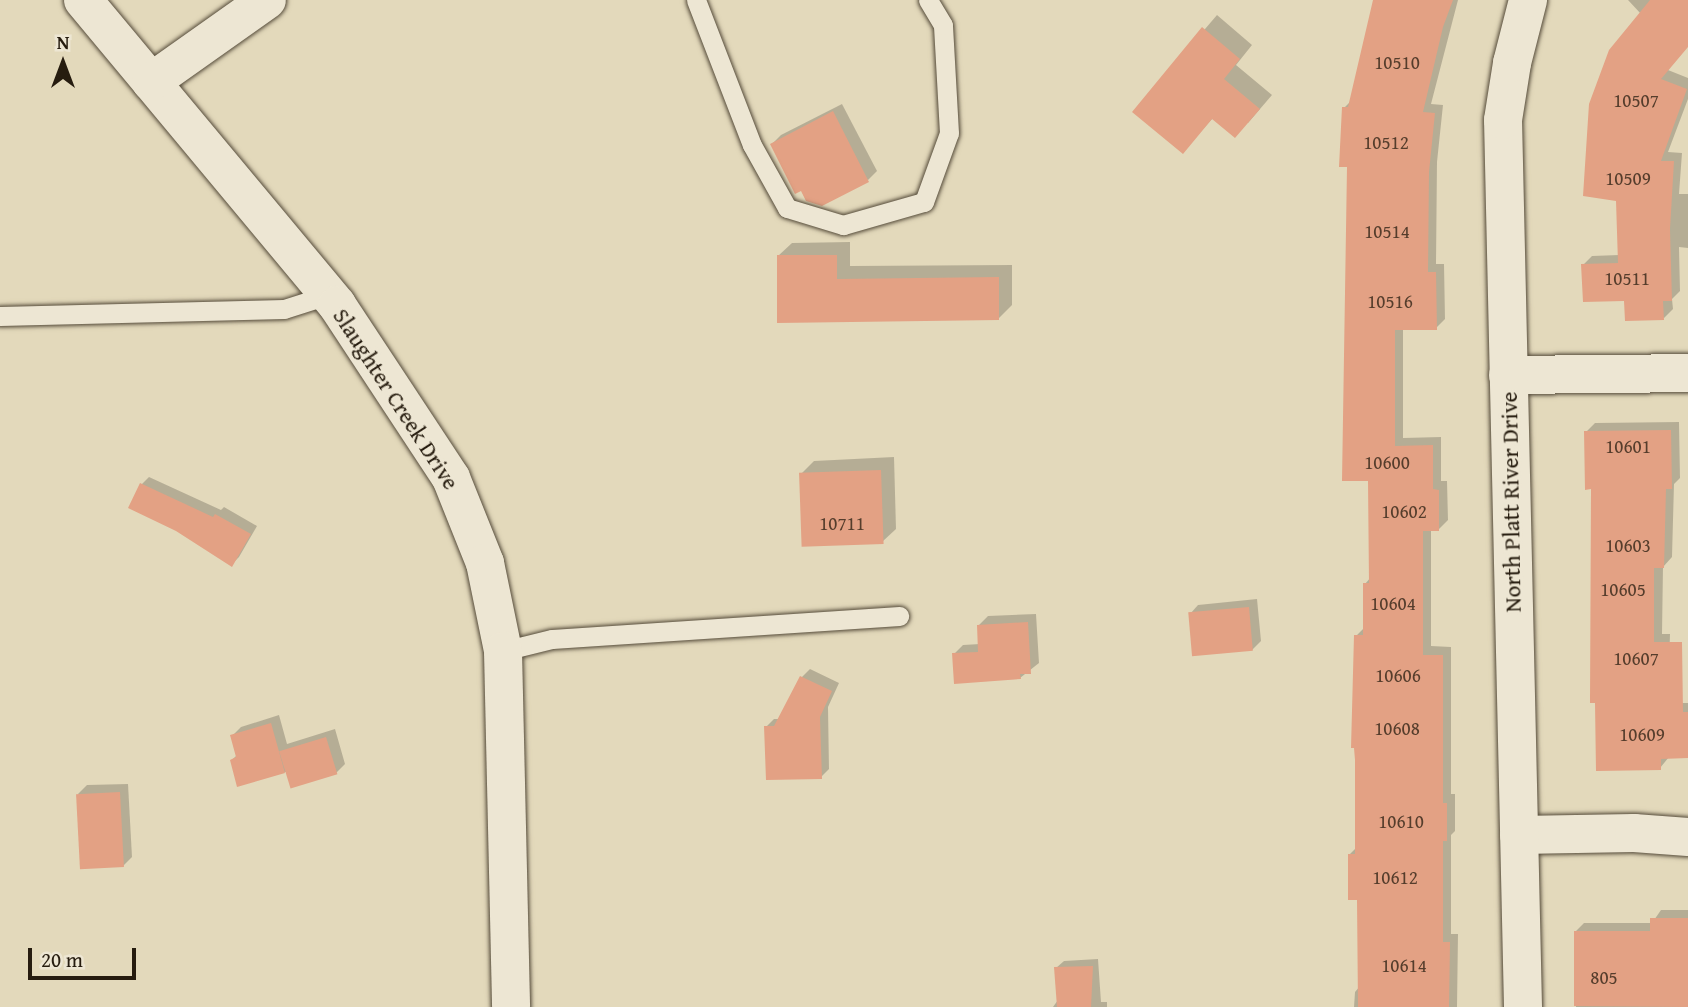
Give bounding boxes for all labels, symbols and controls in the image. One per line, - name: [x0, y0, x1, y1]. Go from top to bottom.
- north arrow: [28, 28, 98, 98]
- text: N: [57, 28, 69, 56]
- house number: 10510: [1374, 52, 1420, 74]
- house number: 10507: [1613, 90, 1659, 112]
- house number: 10512: [1363, 132, 1409, 154]
- house number: 10509: [1605, 168, 1651, 190]
- house number: 10514: [1364, 221, 1410, 243]
- house number: 10511: [1604, 268, 1650, 290]
- house number: 10516: [1367, 291, 1413, 313]
- street label: Slaughter Creek Drive: [327, 303, 465, 495]
- street label: North Platt River Drive: [1495, 391, 1527, 613]
- house number: 10601: [1605, 436, 1651, 458]
- house number: 10600: [1364, 452, 1410, 474]
- house number: 10602: [1381, 501, 1427, 523]
- house number: 10711: [819, 513, 865, 535]
- house number: 10603: [1605, 535, 1651, 557]
- house number: 10605: [1600, 579, 1646, 601]
- house number: 10604: [1370, 593, 1416, 615]
- house number: 10607: [1613, 648, 1659, 670]
- house number: 10606: [1375, 665, 1421, 687]
- house number: 10608: [1374, 718, 1420, 740]
- house number: 10609: [1619, 724, 1665, 746]
- house number: 10610: [1378, 811, 1424, 833]
- house number: 10612: [1372, 867, 1418, 889]
- scale bar: [32, 934, 140, 978]
- text: 20 m: [41, 944, 83, 975]
- house number: 10614: [1381, 955, 1427, 977]
- house number: 805: [1590, 967, 1618, 989]

